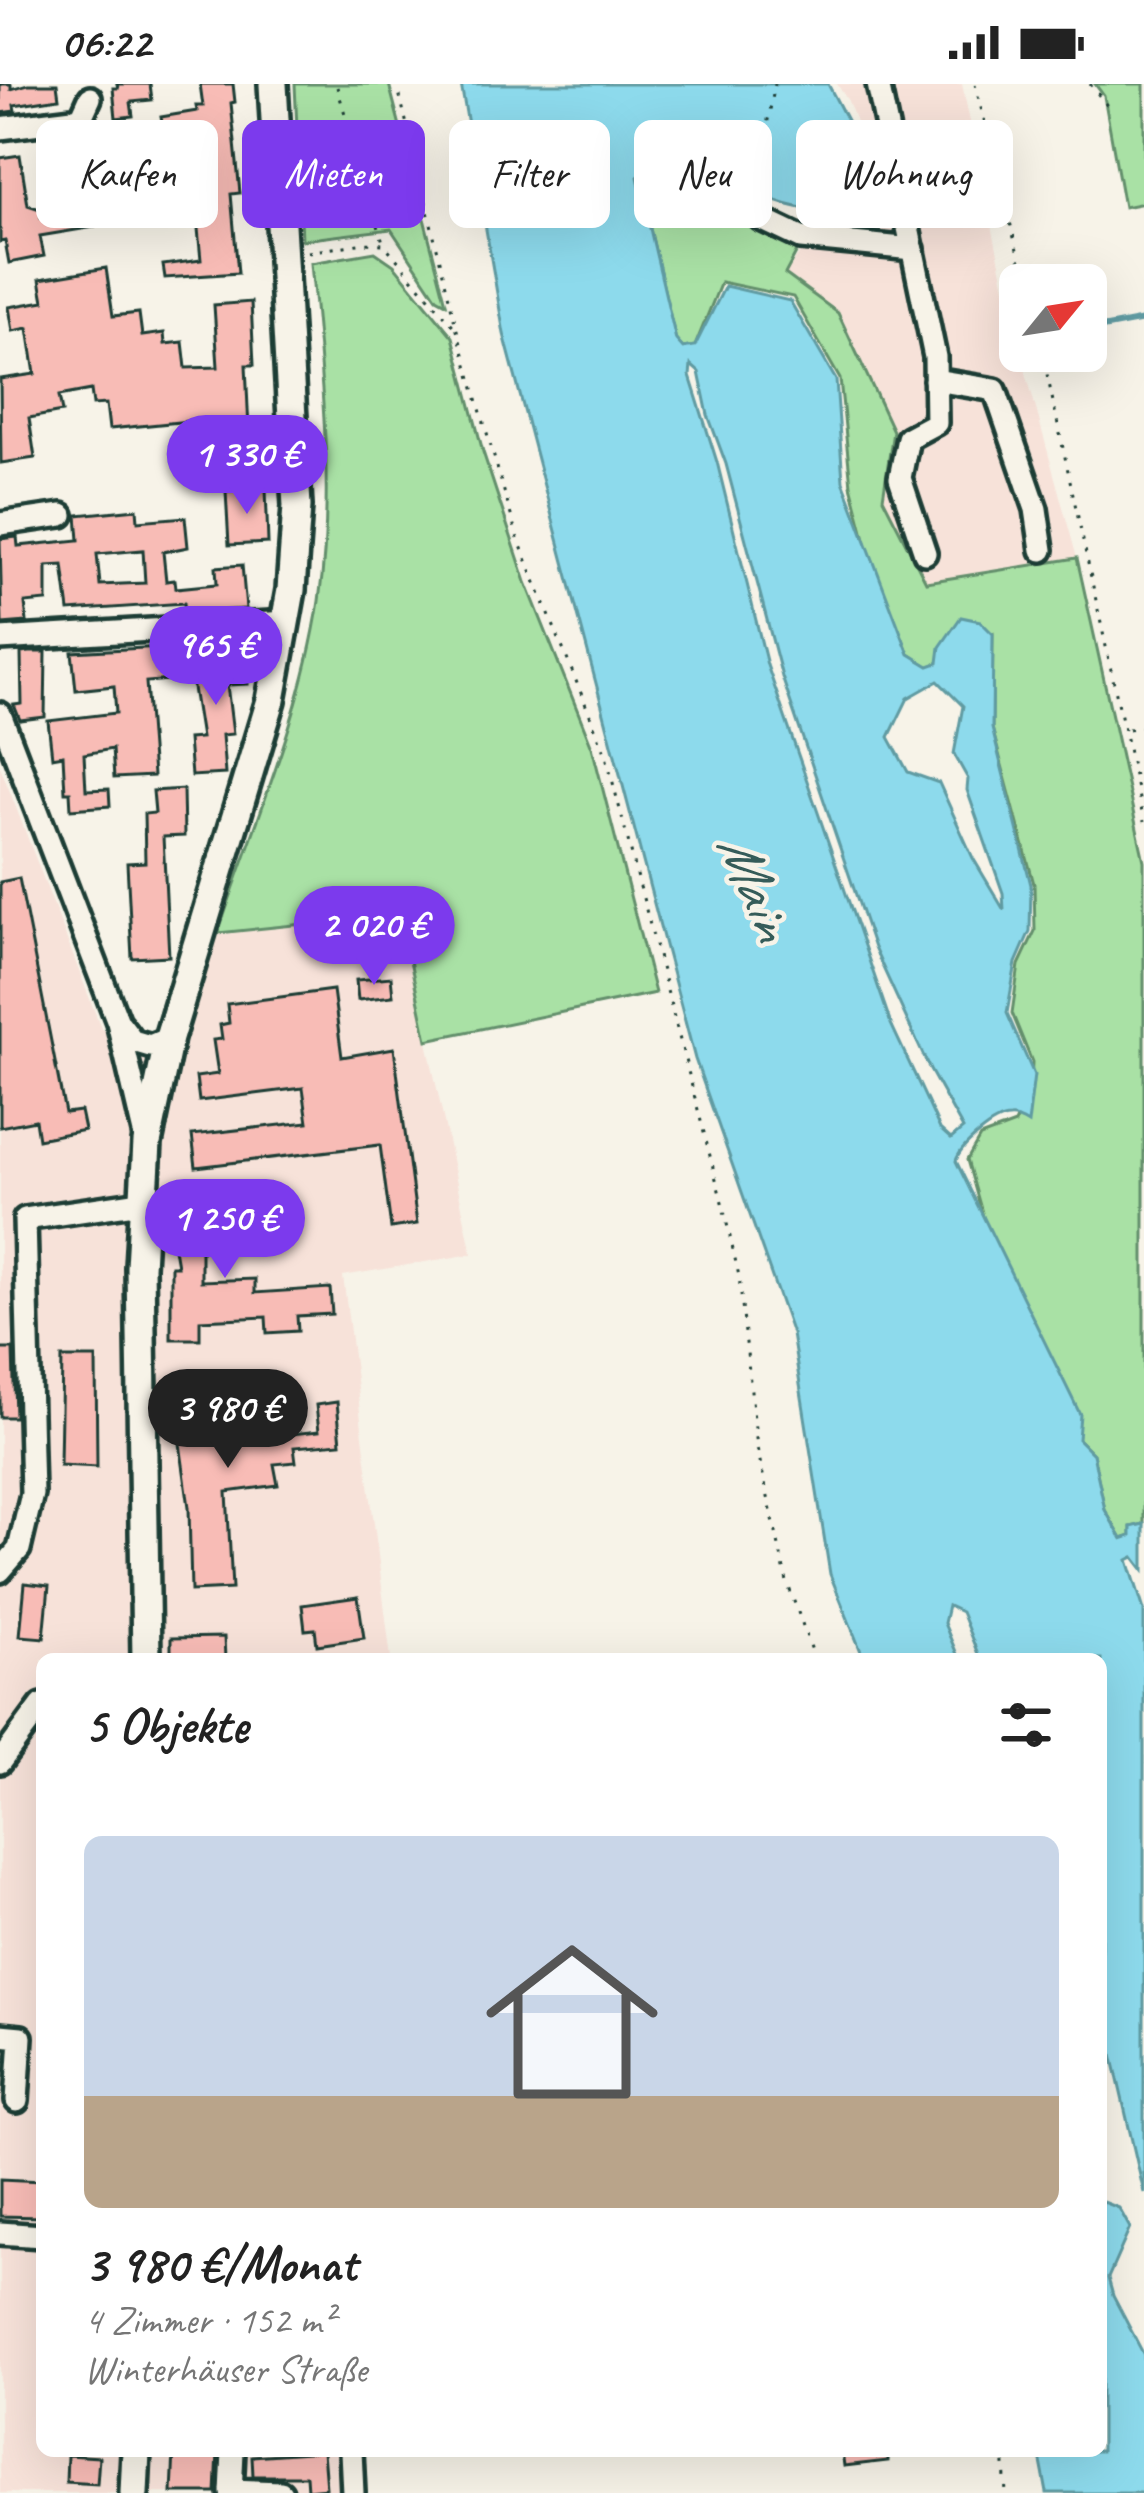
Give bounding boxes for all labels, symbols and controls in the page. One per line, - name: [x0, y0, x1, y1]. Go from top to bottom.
- text: 06:22: [60, 14, 151, 71]
- chip: Kaufen: [36, 120, 218, 228]
- chip: Mieten: [242, 120, 425, 228]
- chip: Filter: [449, 120, 610, 228]
- chip: Neu: [634, 120, 772, 228]
- chip: Wohnung: [796, 120, 1013, 228]
- north arrow: [999, 264, 1107, 372]
- map controls: [999, 264, 1107, 372]
- pin: 1 330 €: [136, 415, 358, 517]
- text: 1 330 €: [194, 429, 300, 478]
- pin: 965 €: [132, 606, 300, 708]
- text: 965 €: [176, 620, 256, 669]
- water label: Main: [701, 821, 813, 953]
- pin: 2 020 €: [263, 886, 485, 988]
- text: 2 020 €: [321, 900, 427, 949]
- pin: 1 250 €: [114, 1179, 336, 1281]
- text: 1 250 €: [172, 1193, 278, 1242]
- pin: 3 980 €: [117, 1369, 339, 1471]
- text: 3 980 €: [175, 1383, 281, 1432]
- icon: filters: [993, 1692, 1059, 1758]
- text: 5 Objekte: [84, 1693, 248, 1757]
- icon: home: [464, 1914, 680, 2130]
- text: 3 980 €/Monat: [84, 2232, 357, 2296]
- text: 4 Zimmer · 152 m²: [84, 2296, 334, 2345]
- text: Winterhäuser Straße: [84, 2345, 367, 2394]

